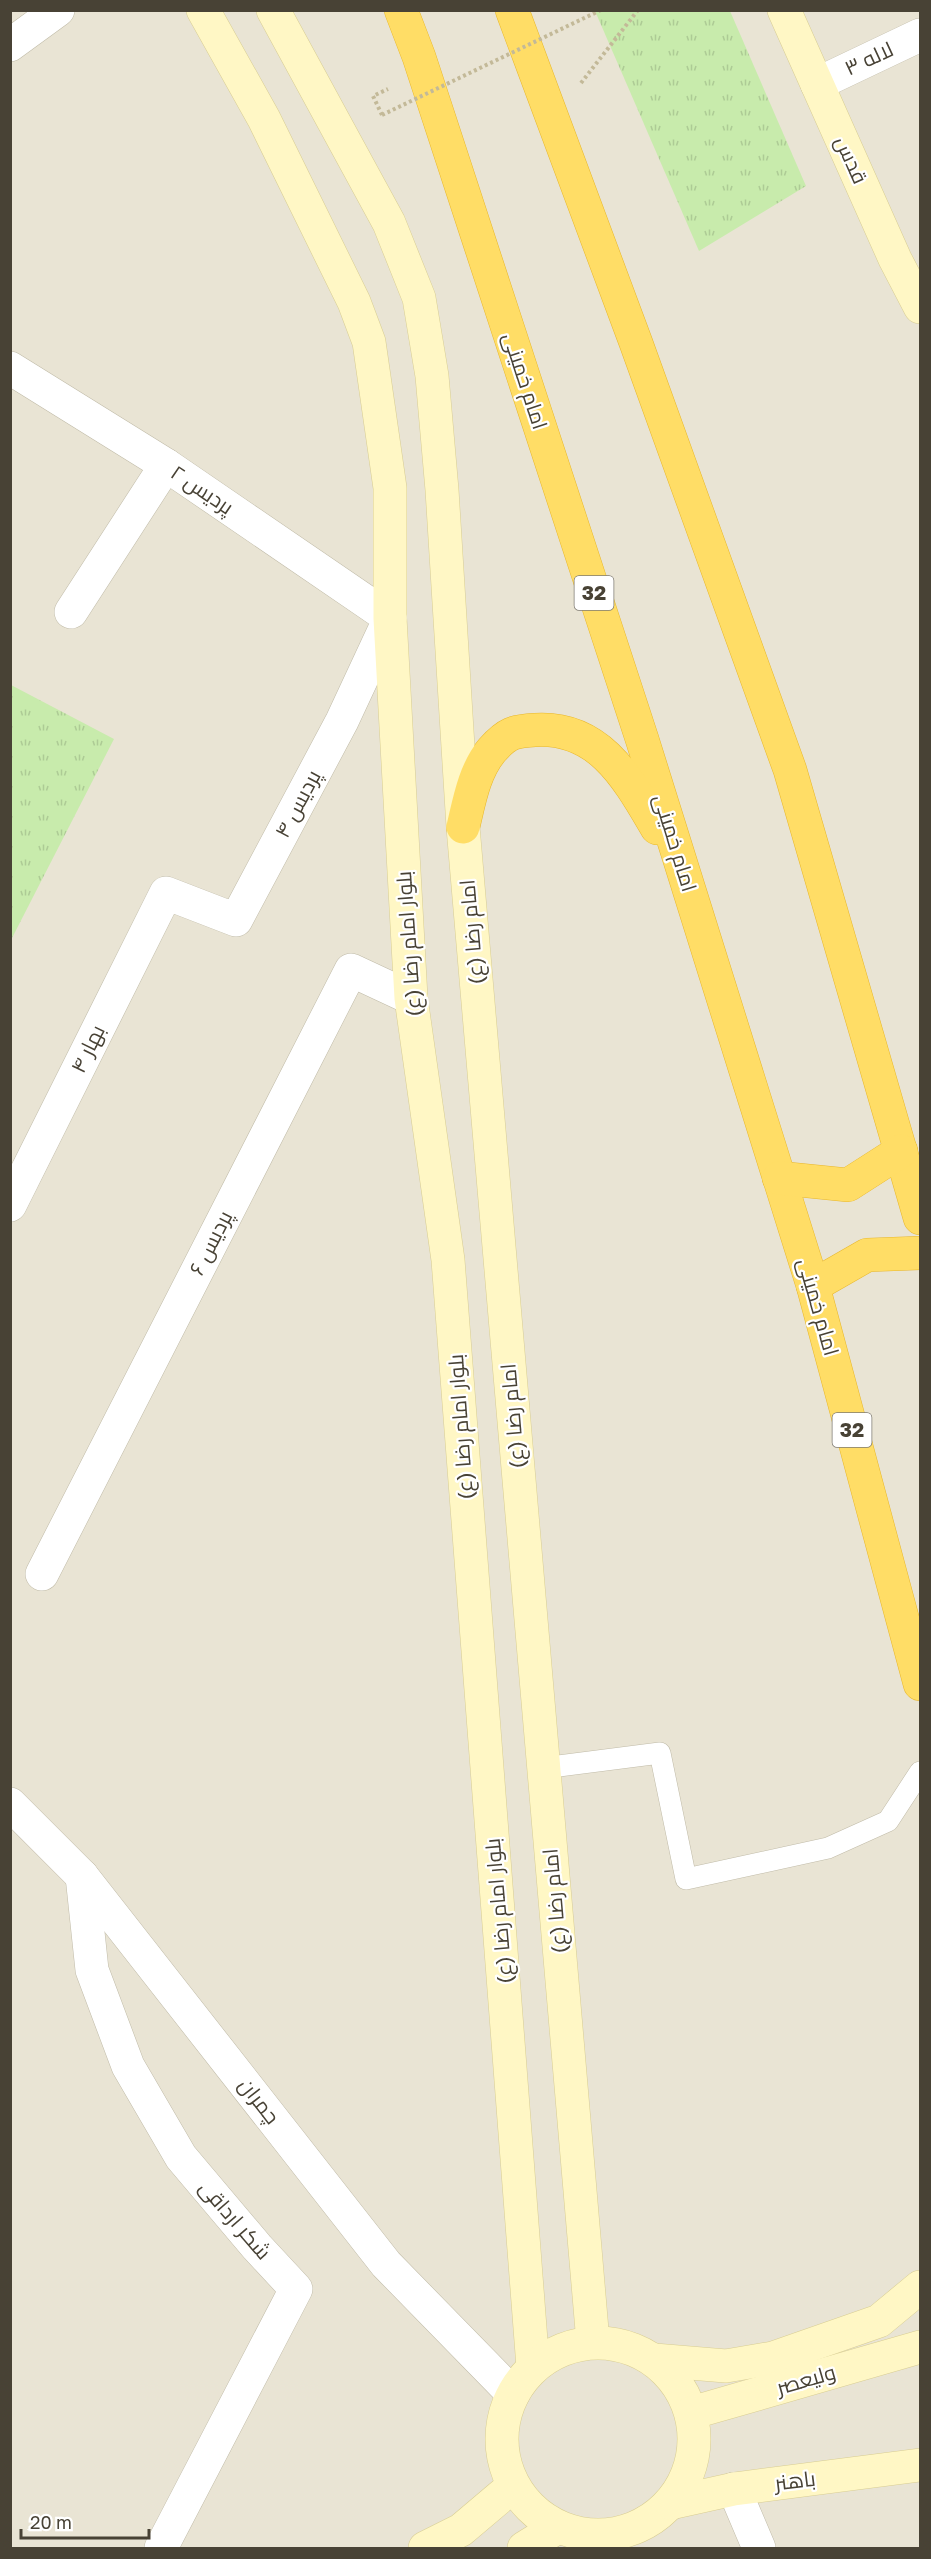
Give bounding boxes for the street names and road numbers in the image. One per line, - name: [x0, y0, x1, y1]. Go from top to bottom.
- street label: لاله ۳: [840, 36, 897, 81]
- street label: قدس: [829, 132, 874, 188]
- street label: امام خمینی: [496, 329, 554, 433]
- street label: پردیس ۲: [165, 459, 239, 521]
- road number: 32: [574, 576, 614, 610]
- street label: پردیس ۴: [268, 765, 328, 843]
- street label: امام خمینی: [647, 791, 703, 895]
- street label: بلوار امام رضا (ع): [390, 870, 428, 1018]
- street label: امام رضا (ع): [453, 878, 491, 986]
- street label: بهار ۴: [64, 1020, 111, 1077]
- street label: پردیس ۶: [183, 1205, 239, 1280]
- street label: امام خمینی: [791, 1255, 845, 1359]
- street label: بلوار امام رضا (ع): [442, 1353, 480, 1501]
- street label: امام رضا (ع): [494, 1362, 532, 1470]
- road number: 32: [832, 1413, 872, 1447]
- street label: بلوار امام رضا (ع): [479, 1837, 519, 1985]
- street label: امام رضا (ع): [536, 1847, 574, 1955]
- street label: چمران: [232, 2072, 286, 2130]
- street label: شکر ارداقی: [193, 2174, 277, 2265]
- street label: ولیعصر: [772, 2358, 838, 2400]
- street label: باهنر: [772, 2465, 817, 2496]

